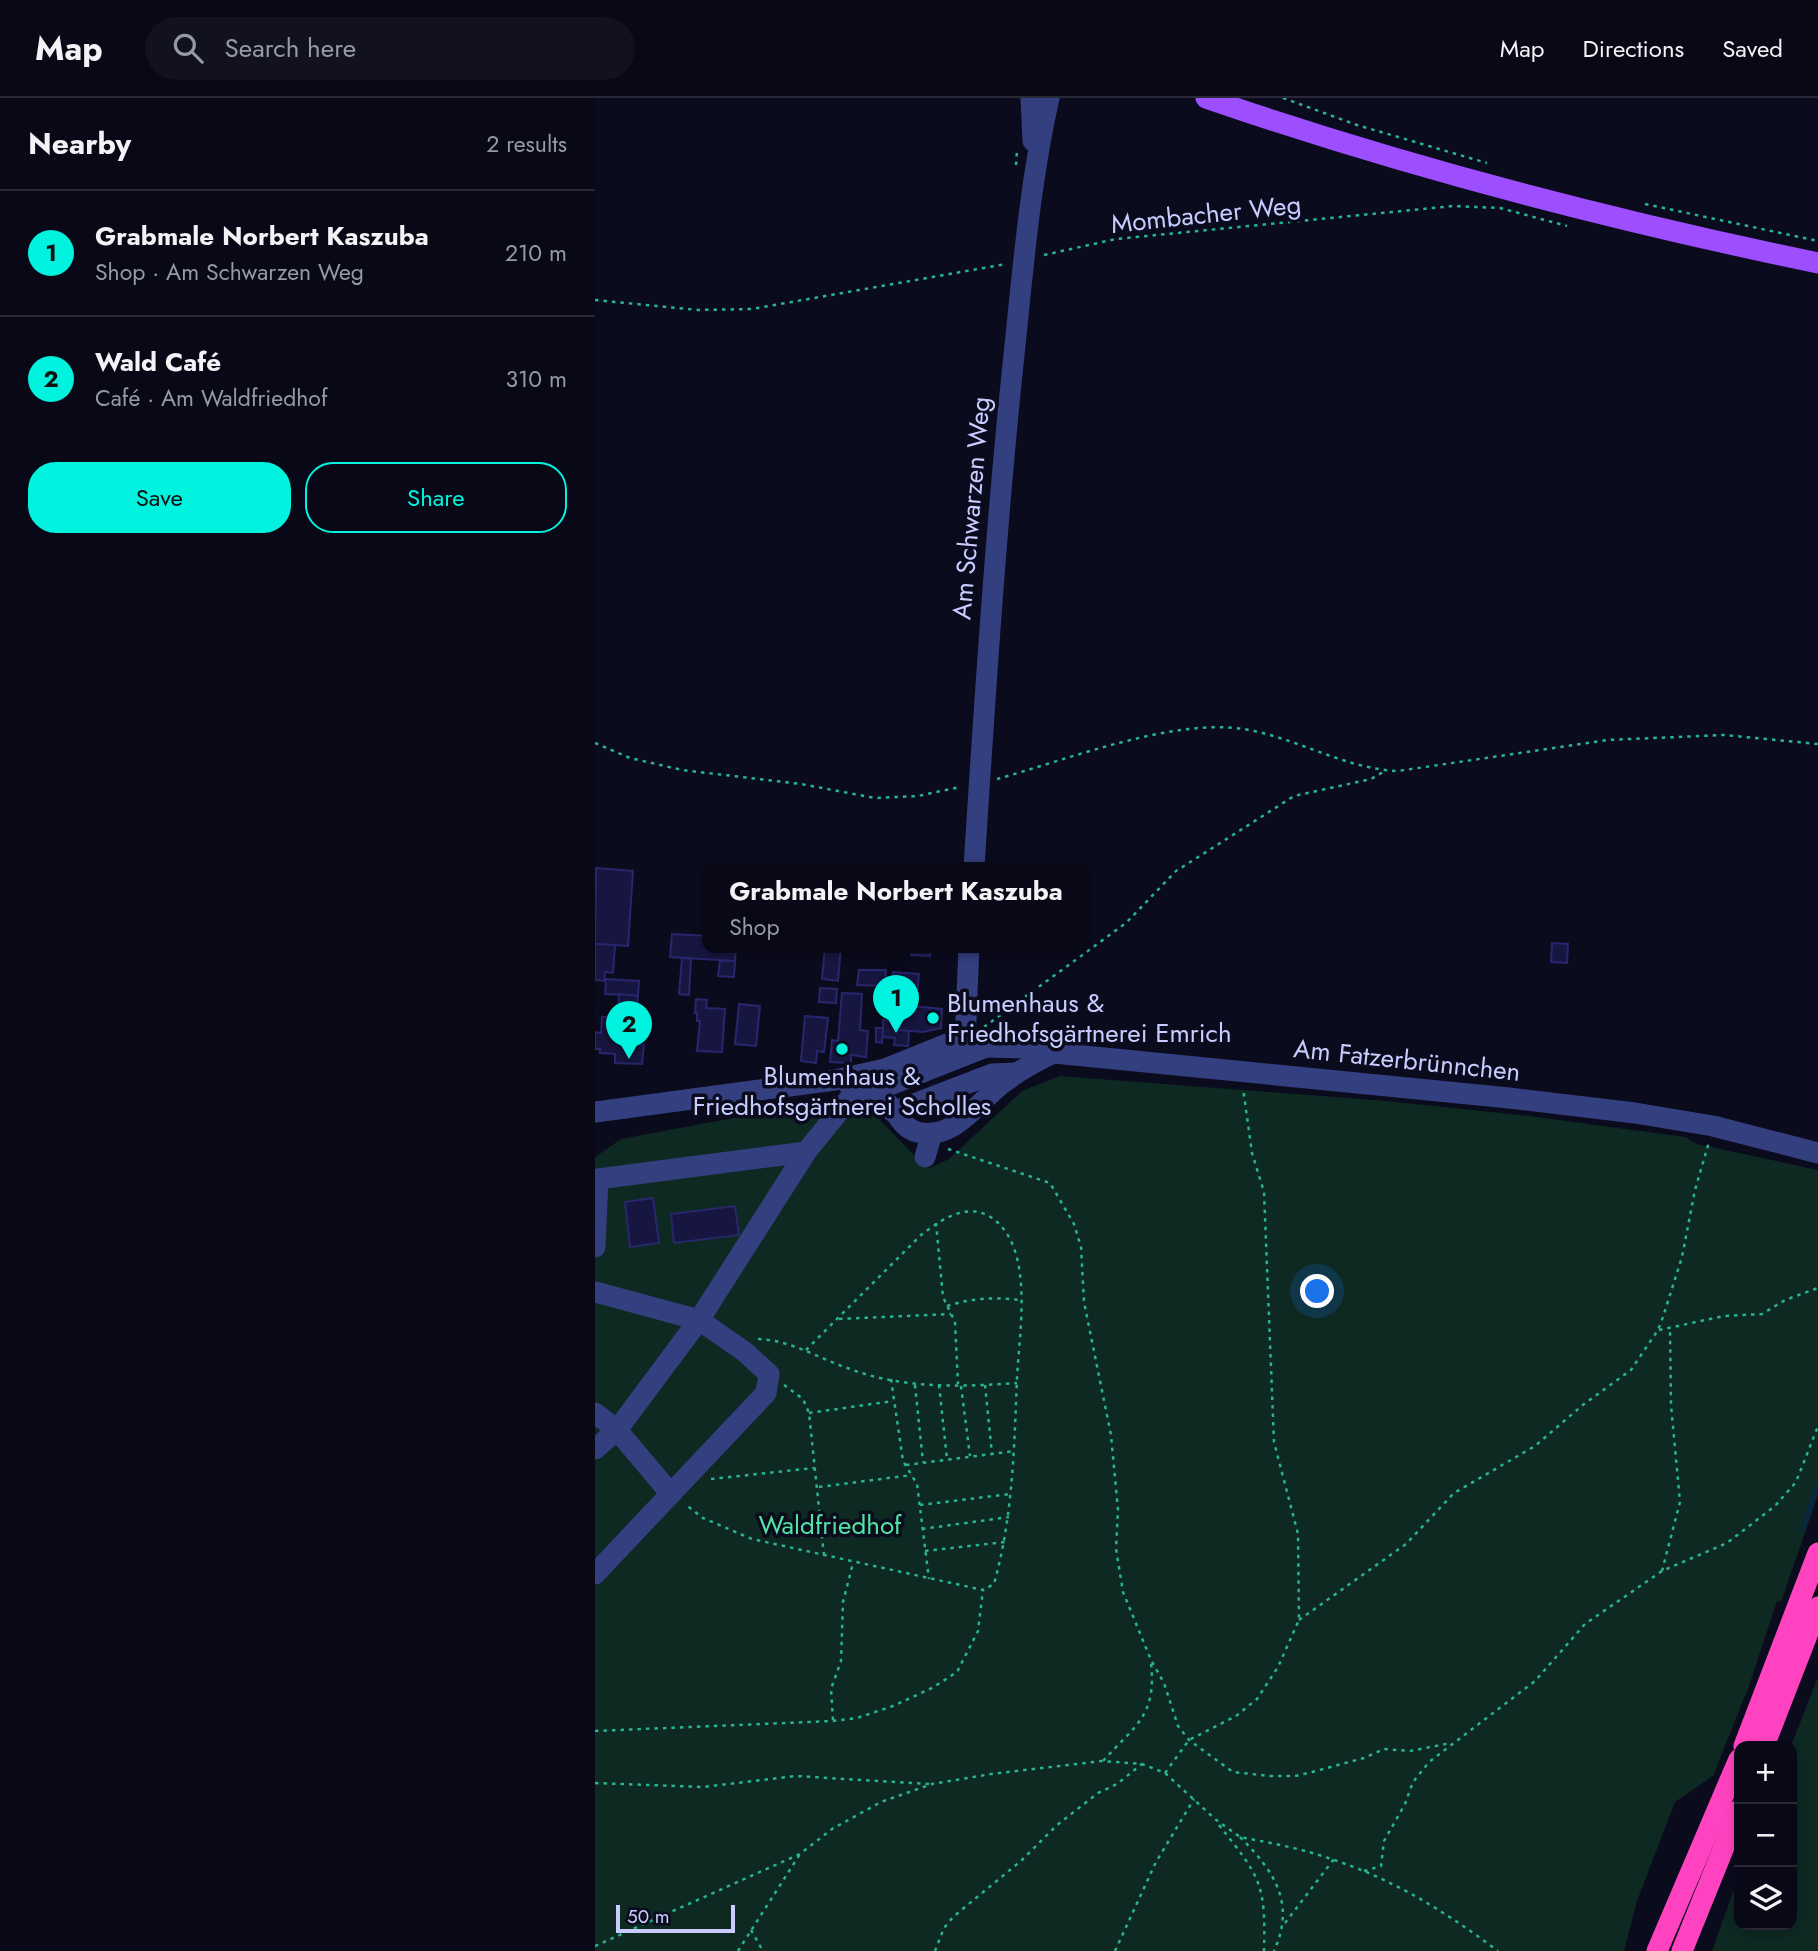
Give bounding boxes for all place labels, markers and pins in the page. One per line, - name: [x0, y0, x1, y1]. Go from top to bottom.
- pin: 1: [873, 975, 919, 1033]
- place label: Blumenhaus & Friedhofsgärtnerei Emrich: [947, 984, 1232, 1052]
- pin: 2: [606, 1001, 652, 1059]
- marker: Blumenhaus & Friedhofsgärtnerei Emrich: [925, 1010, 941, 1026]
- marker: Blumenhaus & Friedhofsgärtnerei Scholles: [834, 1041, 850, 1057]
- place label: Blumenhaus & Friedhofsgärtnerei Scholles: [693, 1057, 991, 1125]

